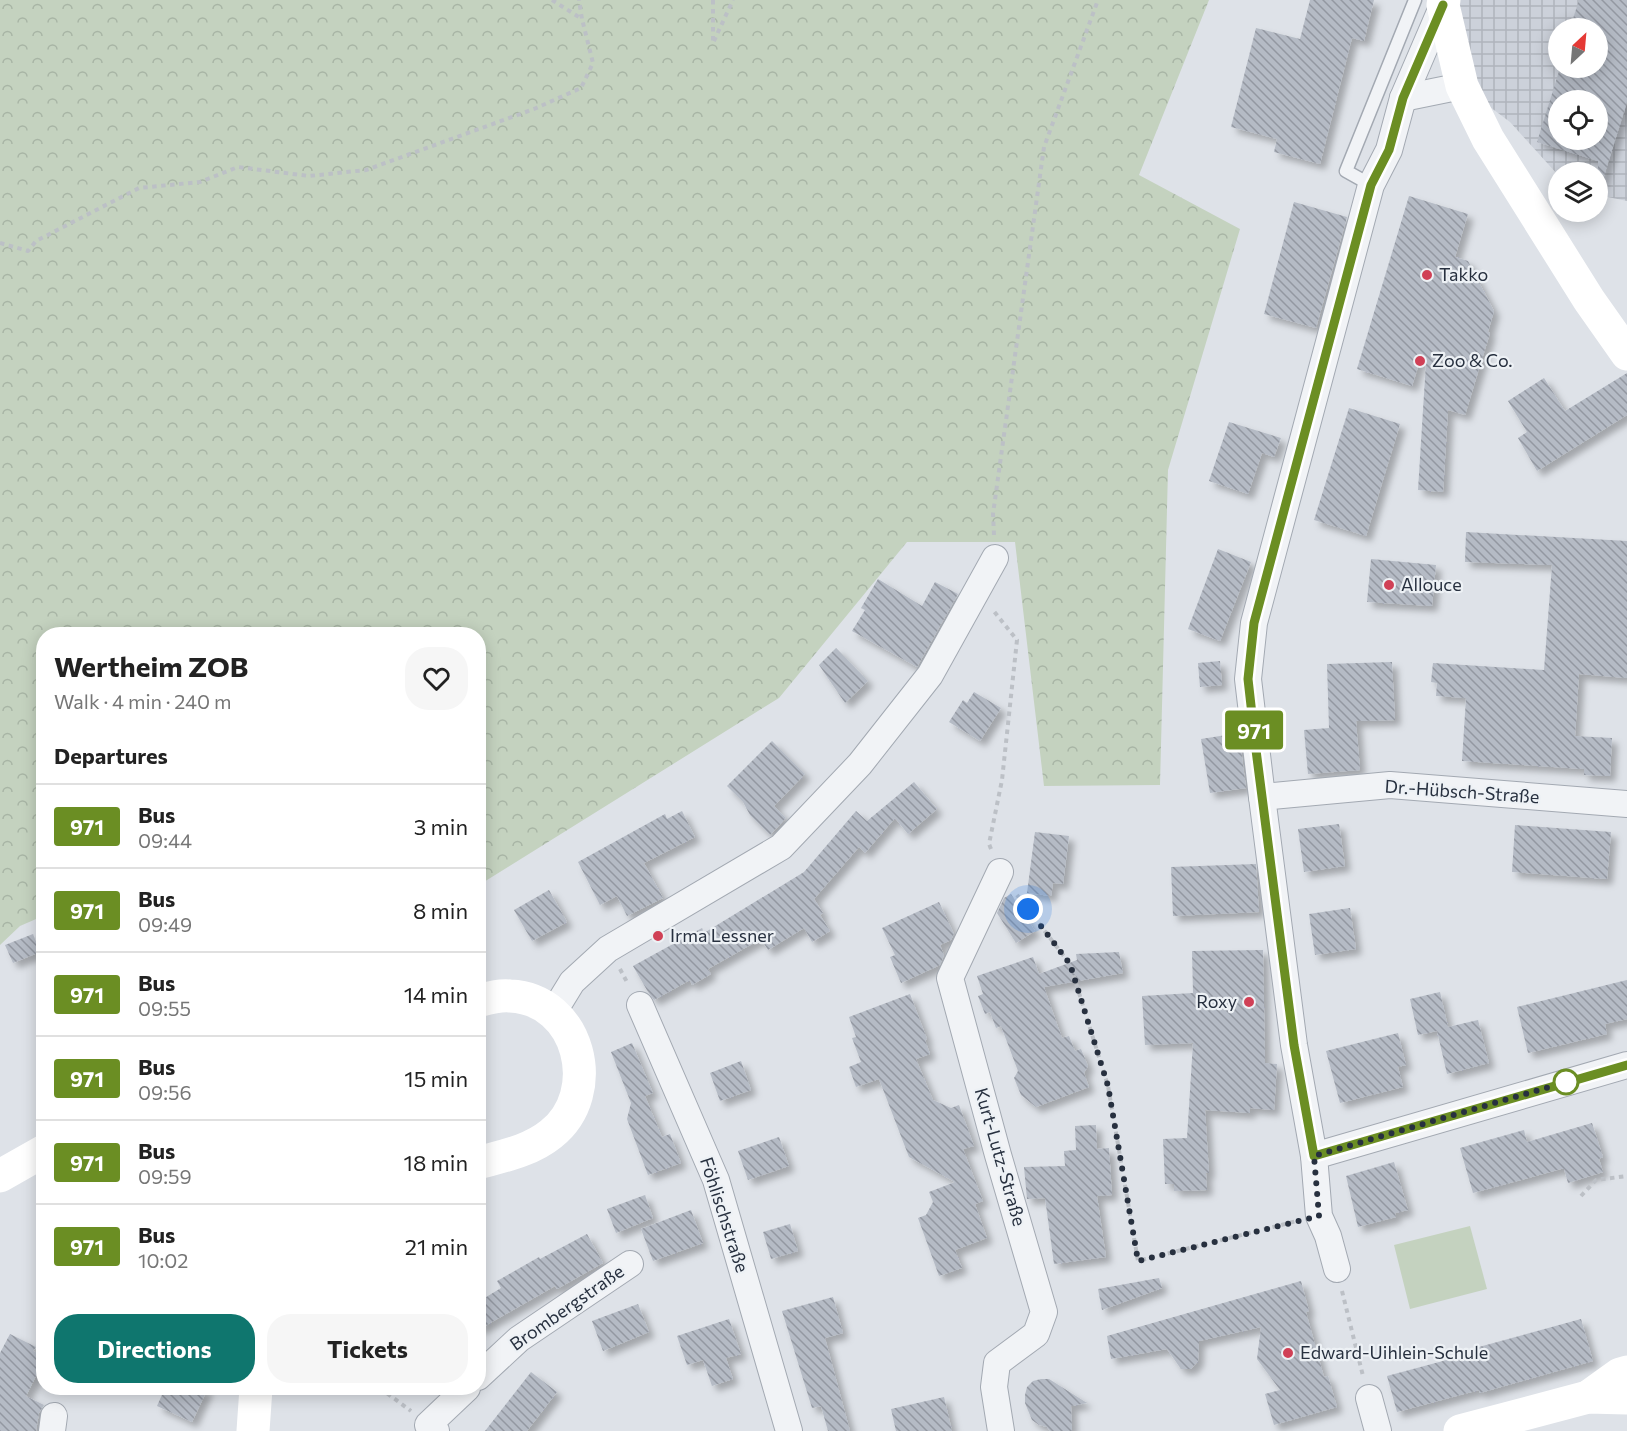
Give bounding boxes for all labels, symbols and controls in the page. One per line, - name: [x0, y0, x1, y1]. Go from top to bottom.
- north arrow: [1548, 18, 1608, 78]
- map controls: [1548, 18, 1608, 222]
- button: locate: [1548, 90, 1608, 150]
- button: layers: [1548, 162, 1608, 222]
- place label: Takko: [1439, 263, 1488, 285]
- marker: Takko: [1420, 268, 1434, 282]
- place label: Zoo & Co.: [1432, 349, 1513, 371]
- marker: Zoo & Co.: [1413, 354, 1427, 368]
- place label: Allouce: [1401, 573, 1462, 595]
- marker: Allouce: [1382, 578, 1396, 592]
- button: heart: [405, 647, 468, 710]
- text: Wertheim ZOB: [54, 649, 248, 683]
- text: Walk · 4 min · 240 m: [54, 689, 231, 713]
- line badge: 971: [1220, 710, 1288, 750]
- text: 971: [1237, 718, 1271, 743]
- text: Departures: [54, 742, 168, 769]
- street label: Dr.-Hübsch-Straße: [1384, 775, 1540, 807]
- text: Bus: [138, 801, 175, 828]
- text: 3 min: [414, 813, 468, 840]
- text: 971: [70, 814, 104, 839]
- text: 09:44: [138, 828, 192, 852]
- text: Bus: [138, 885, 175, 912]
- your location: [1013, 894, 1043, 924]
- text: 8 min: [413, 897, 468, 924]
- text: 971: [70, 898, 104, 923]
- text: 09:49: [138, 912, 192, 936]
- place label: Irma Lessner: [670, 924, 774, 946]
- marker: Irma Lessner: [651, 929, 665, 943]
- text: Bus: [138, 969, 175, 996]
- text: 14 min: [404, 981, 468, 1008]
- text: 971: [70, 982, 104, 1007]
- place label: Roxy: [1196, 990, 1237, 1012]
- marker: Roxy: [1242, 995, 1256, 1009]
- text: 09:55: [138, 996, 191, 1020]
- text: Bus: [138, 1053, 175, 1080]
- text: 15 min: [404, 1065, 468, 1092]
- text: 971: [70, 1066, 104, 1091]
- unlabelled marker: [1553, 1069, 1579, 1095]
- text: 09:56: [138, 1080, 192, 1104]
- street label: Kurt-Lutz-Straße: [971, 1085, 1031, 1228]
- text: Bus: [138, 1137, 175, 1164]
- text: 18 min: [404, 1149, 468, 1176]
- text: 971: [70, 1150, 104, 1175]
- street label: Föhlischstraße: [696, 1154, 754, 1275]
- text: 09:59: [138, 1164, 192, 1188]
- text: Bus: [138, 1221, 175, 1248]
- text: 21 min: [405, 1233, 468, 1260]
- text: 971: [70, 1234, 104, 1259]
- text: 10:02: [138, 1248, 188, 1272]
- street label: Brombergstraße: [505, 1260, 628, 1355]
- button: Directions: [54, 1314, 255, 1383]
- button: Tickets: [267, 1314, 468, 1383]
- place label: Edward-Uihlein-Schule: [1300, 1341, 1488, 1363]
- marker: Edward-Uihlein-Schule: [1281, 1346, 1295, 1360]

